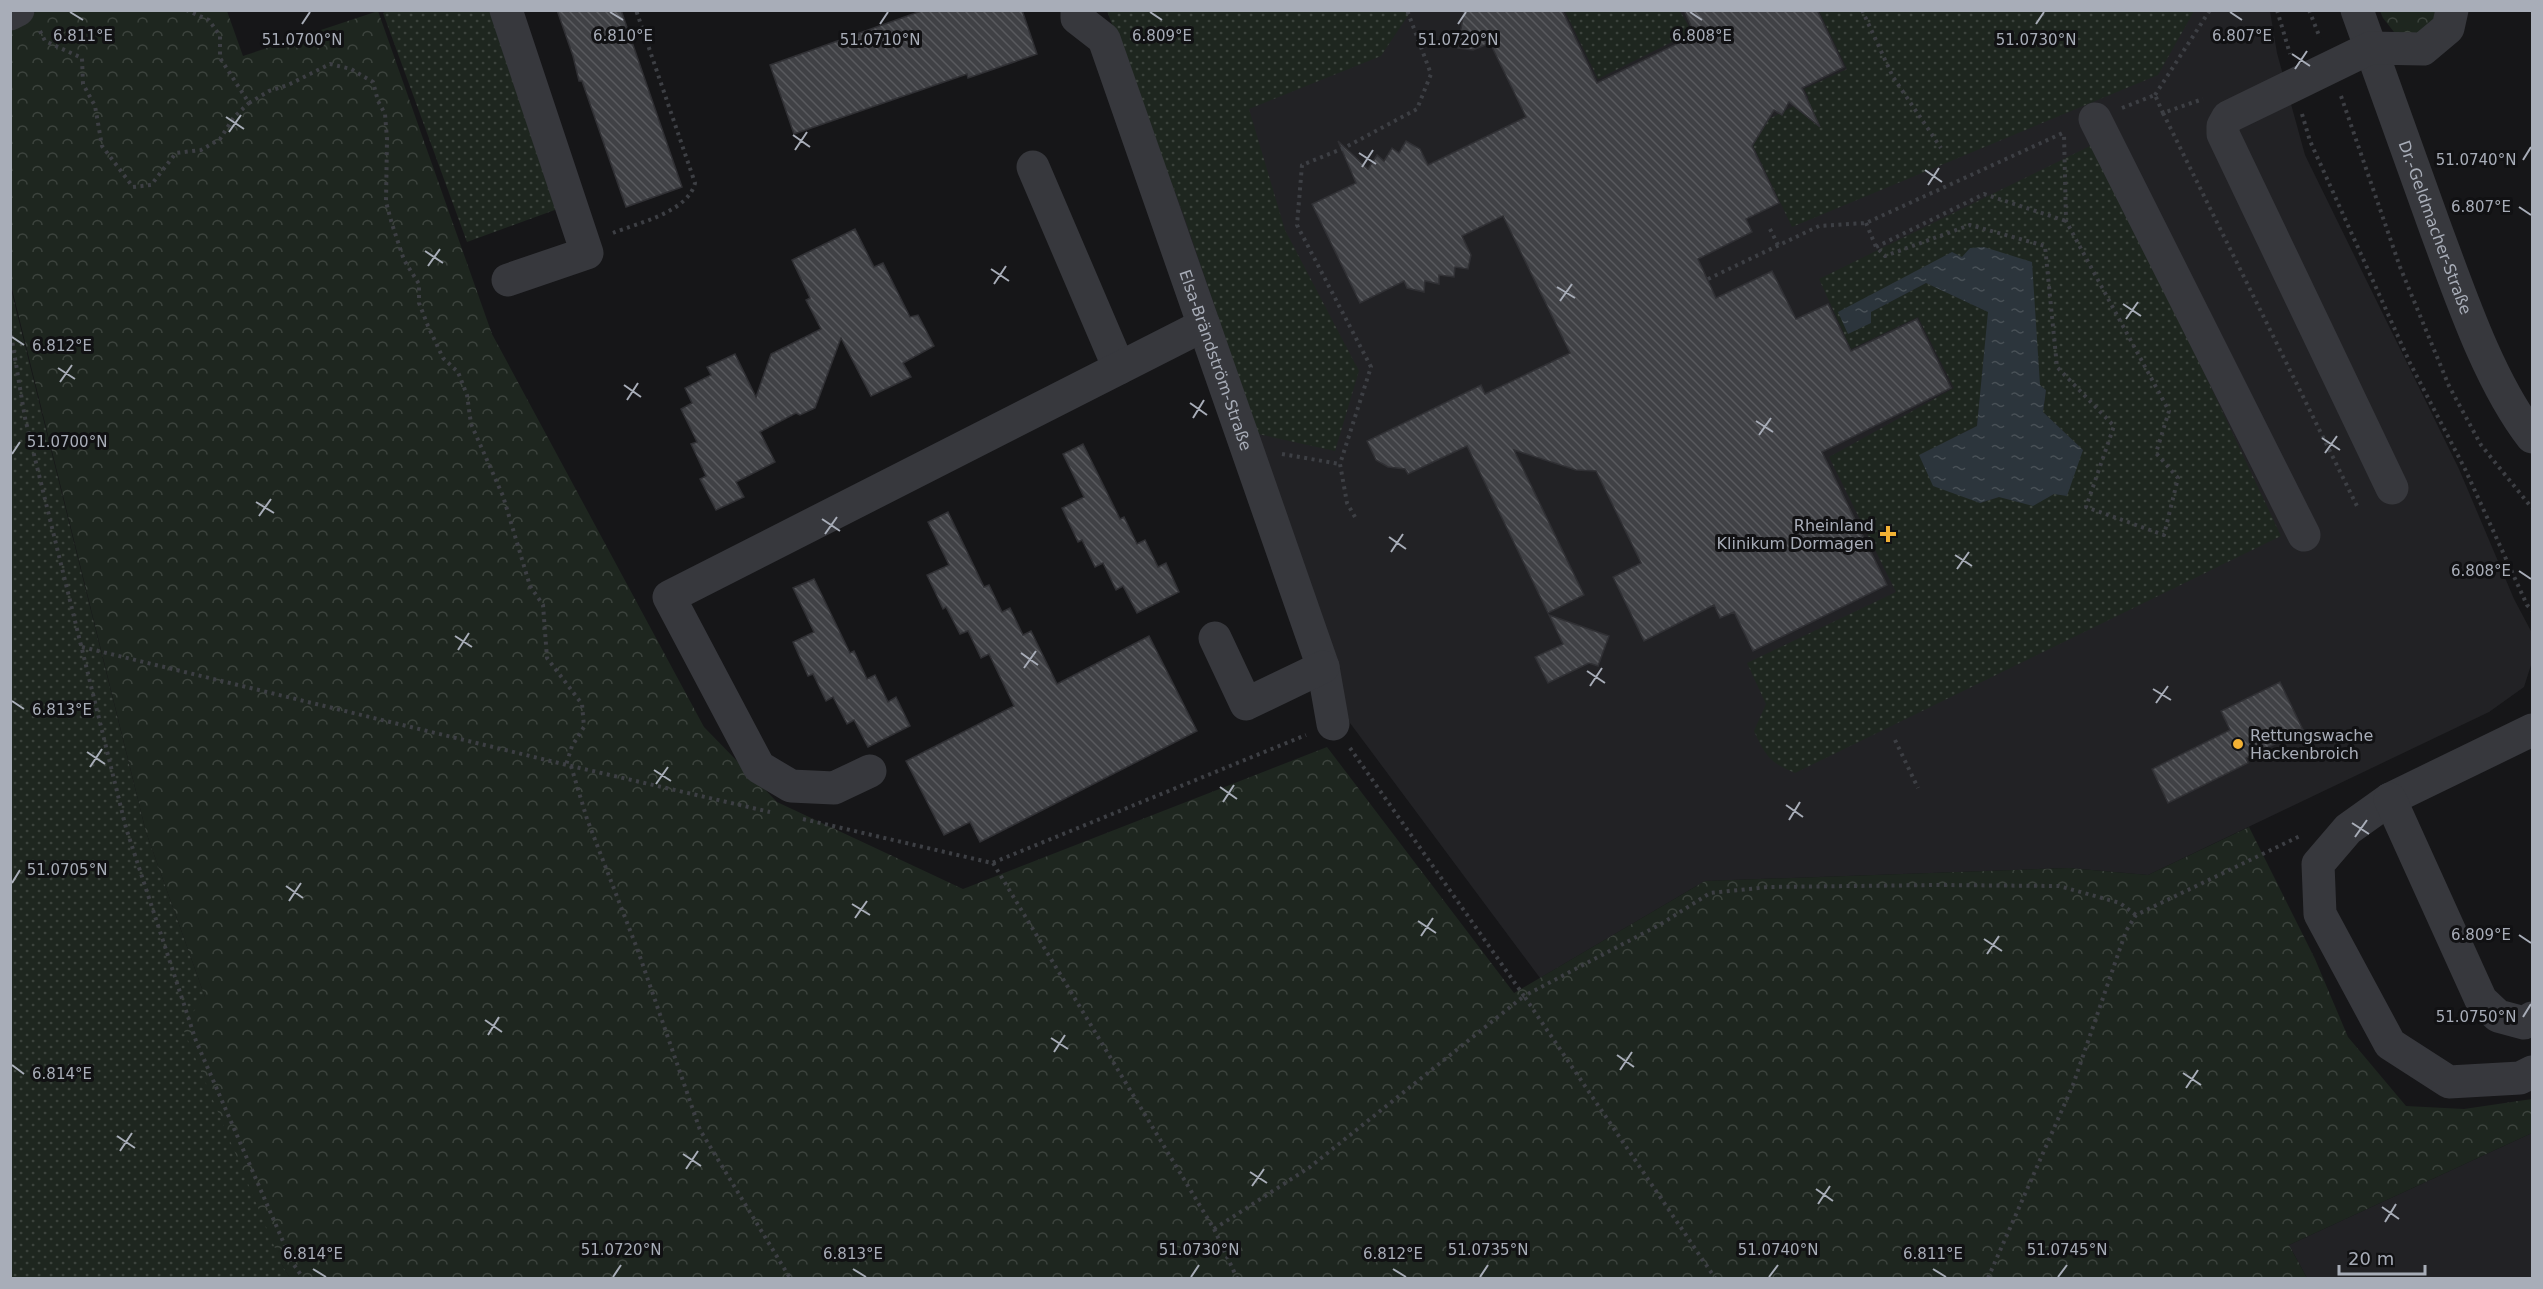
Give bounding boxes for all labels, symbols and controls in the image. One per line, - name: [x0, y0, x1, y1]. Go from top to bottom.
- text: 6.811°E: [53, 27, 113, 45]
- text: 6.810°E: [593, 27, 653, 45]
- text: 6.809°E: [1132, 27, 1192, 45]
- text: 6.808°E: [1672, 27, 1732, 45]
- text: 6.807°E: [2212, 27, 2272, 45]
- text: 51.0700°N: [262, 31, 342, 49]
- text: 51.0710°N: [840, 31, 920, 49]
- text: 51.0720°N: [1418, 31, 1498, 49]
- text: 51.0730°N: [1996, 31, 2076, 49]
- street label: Dr.-Geldmacher-Straße: [2395, 138, 2476, 317]
- text: 51.0740°N: [2436, 151, 2516, 169]
- text: 6.807°E: [2451, 198, 2511, 216]
- street label: Elsa-Brändström-Straße: [1175, 267, 1256, 453]
- text: 6.812°E: [32, 337, 92, 355]
- text: 51.0700°N: [27, 433, 107, 451]
- place label: Rheinland Klinikum Dormagen: [1717, 516, 1874, 553]
- marker: Rheinland Klinikum Dormagen: [1879, 525, 1897, 543]
- text: 6.808°E: [2451, 562, 2511, 580]
- text: 6.813°E: [32, 701, 92, 719]
- place label: Rettungswache Hackenbroich: [2250, 726, 2373, 763]
- marker: Rettungswache Hackenbroich: [2231, 737, 2245, 751]
- text: 51.0705°N: [27, 861, 107, 879]
- text: 6.809°E: [2451, 926, 2511, 944]
- text: 51.0750°N: [2436, 1008, 2516, 1026]
- text: 6.814°E: [32, 1065, 92, 1083]
- scale bar: [2339, 1238, 2424, 1276]
- text: 51.0720°N: [581, 1241, 661, 1259]
- text: 51.0730°N: [1159, 1241, 1239, 1259]
- text: 51.0735°N: [1448, 1241, 1528, 1259]
- text: 51.0740°N: [1738, 1241, 1818, 1259]
- text: 51.0745°N: [2027, 1241, 2107, 1259]
- text: 6.814°E: [283, 1245, 343, 1263]
- text: 6.813°E: [823, 1245, 883, 1263]
- text: 6.812°E: [1363, 1245, 1423, 1263]
- text: 6.811°E: [1903, 1245, 1963, 1263]
- text: 20 m: [2348, 1248, 2394, 1269]

